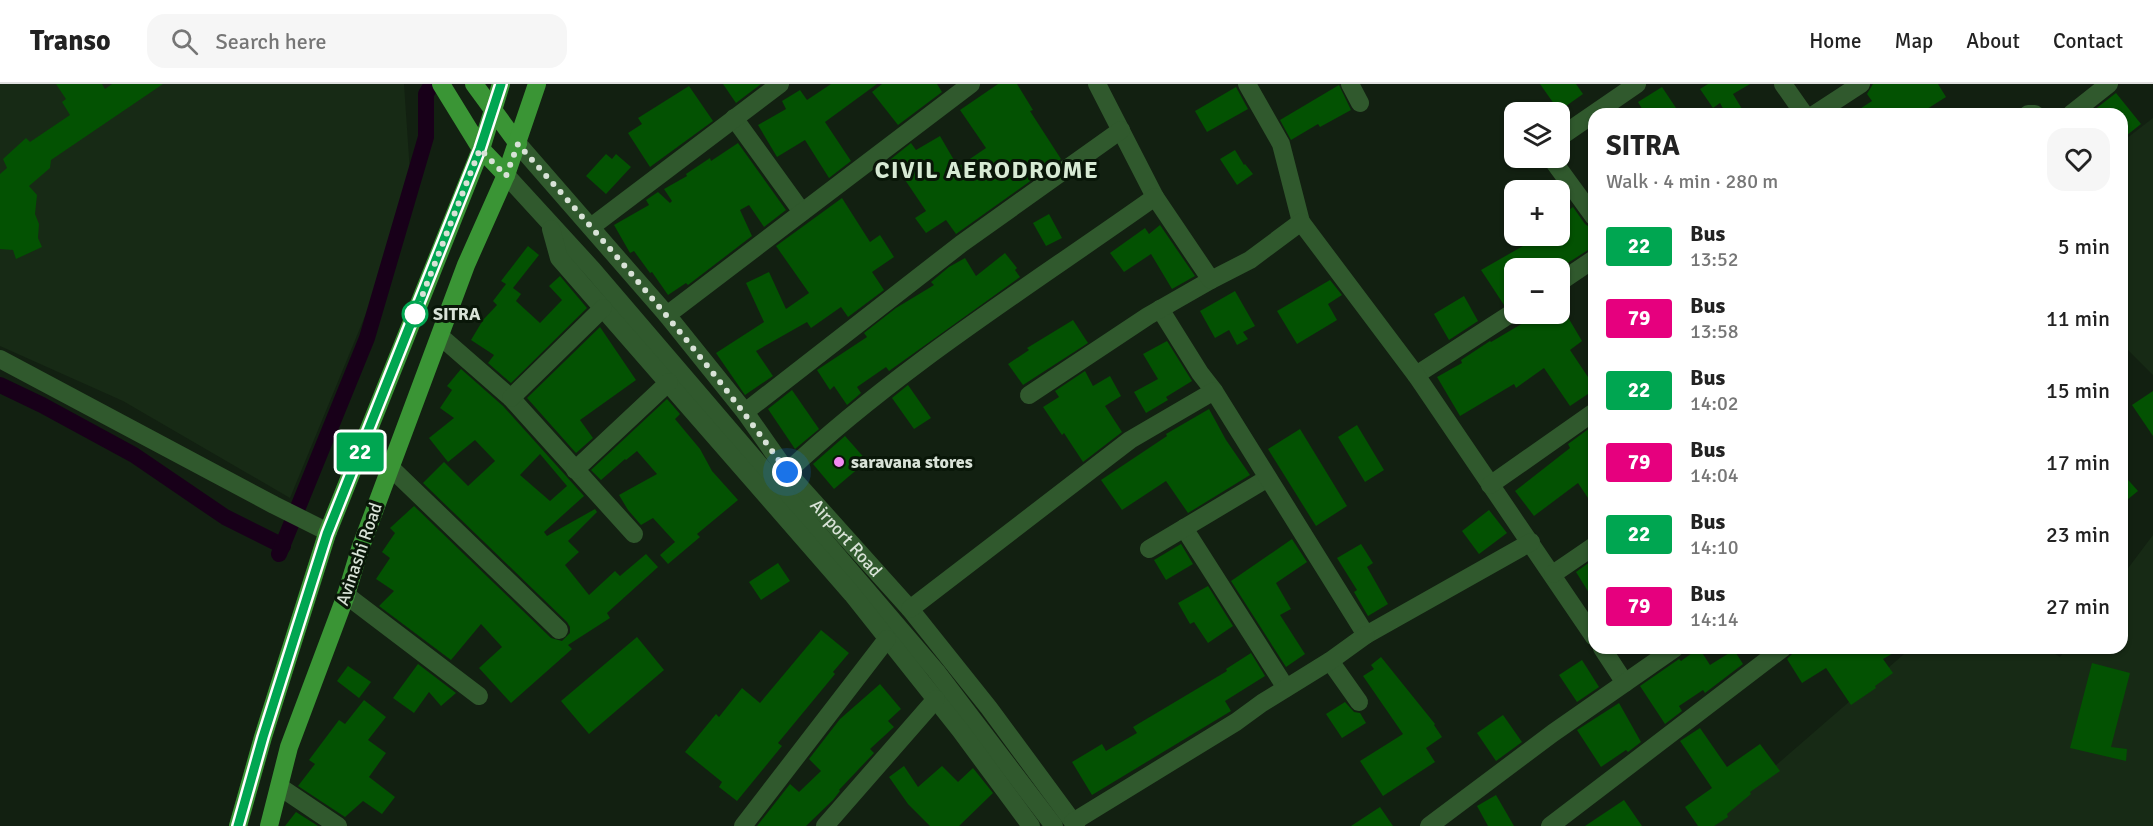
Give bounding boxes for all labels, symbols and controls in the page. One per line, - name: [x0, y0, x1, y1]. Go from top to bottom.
- search box: [147, 14, 567, 68]
- text: Transo: [30, 24, 111, 58]
- icon: search: [168, 25, 201, 58]
- text: Search here: [216, 28, 326, 55]
- text: Home: [1809, 28, 1862, 54]
- text: Map: [1895, 28, 1933, 54]
- text: About: [1966, 28, 2020, 54]
- text: Contact: [2053, 28, 2123, 54]
- map controls: [1504, 102, 1570, 324]
- button: layers: [1504, 102, 1570, 168]
- button: heart: [2047, 128, 2110, 191]
- text: SITRA: [1606, 129, 1680, 163]
- district label: CIVIL AERODROME: [875, 155, 1099, 185]
- text: Walk · 4 min · 280 m: [1606, 169, 1778, 194]
- button: +: [1504, 180, 1570, 246]
- text: Bus: [1690, 220, 1725, 247]
- text: 22: [1628, 233, 1650, 259]
- text: 5 min: [2058, 233, 2110, 260]
- text: 13:52: [1690, 247, 1739, 272]
- button: −: [1504, 258, 1570, 324]
- text: Bus: [1690, 292, 1725, 319]
- marker: SITRA: [402, 301, 428, 327]
- place label: SITRA: [433, 303, 481, 325]
- text: 79: [1628, 305, 1650, 331]
- text: 11 min: [2046, 305, 2110, 332]
- text: 13:58: [1690, 319, 1739, 344]
- text: Bus: [1690, 364, 1725, 391]
- text: 22: [1628, 377, 1650, 403]
- text: 15 min: [2046, 377, 2110, 404]
- text: 14:02: [1690, 391, 1739, 416]
- line badge: 22: [333, 432, 387, 472]
- text: Bus: [1690, 436, 1725, 463]
- text: 22: [349, 439, 371, 465]
- text: 79: [1628, 449, 1650, 475]
- text: 17 min: [2046, 449, 2110, 476]
- place label: saravana stores: [851, 451, 973, 473]
- marker: saravana stores: [832, 455, 846, 469]
- your location: [772, 457, 802, 487]
- text: 14:04: [1690, 463, 1739, 488]
- street label: Airport Road: [805, 494, 887, 581]
- street label: Avinashi Road: [331, 500, 387, 608]
- text: Bus: [1690, 508, 1725, 535]
- text: 22: [1628, 521, 1650, 547]
- text: 23 min: [2046, 521, 2110, 548]
- text: 14:10: [1690, 535, 1739, 560]
- text: Bus: [1690, 580, 1725, 607]
- text: 79: [1628, 593, 1650, 619]
- text: 27 min: [2046, 593, 2110, 620]
- text: 14:14: [1690, 607, 1739, 632]

